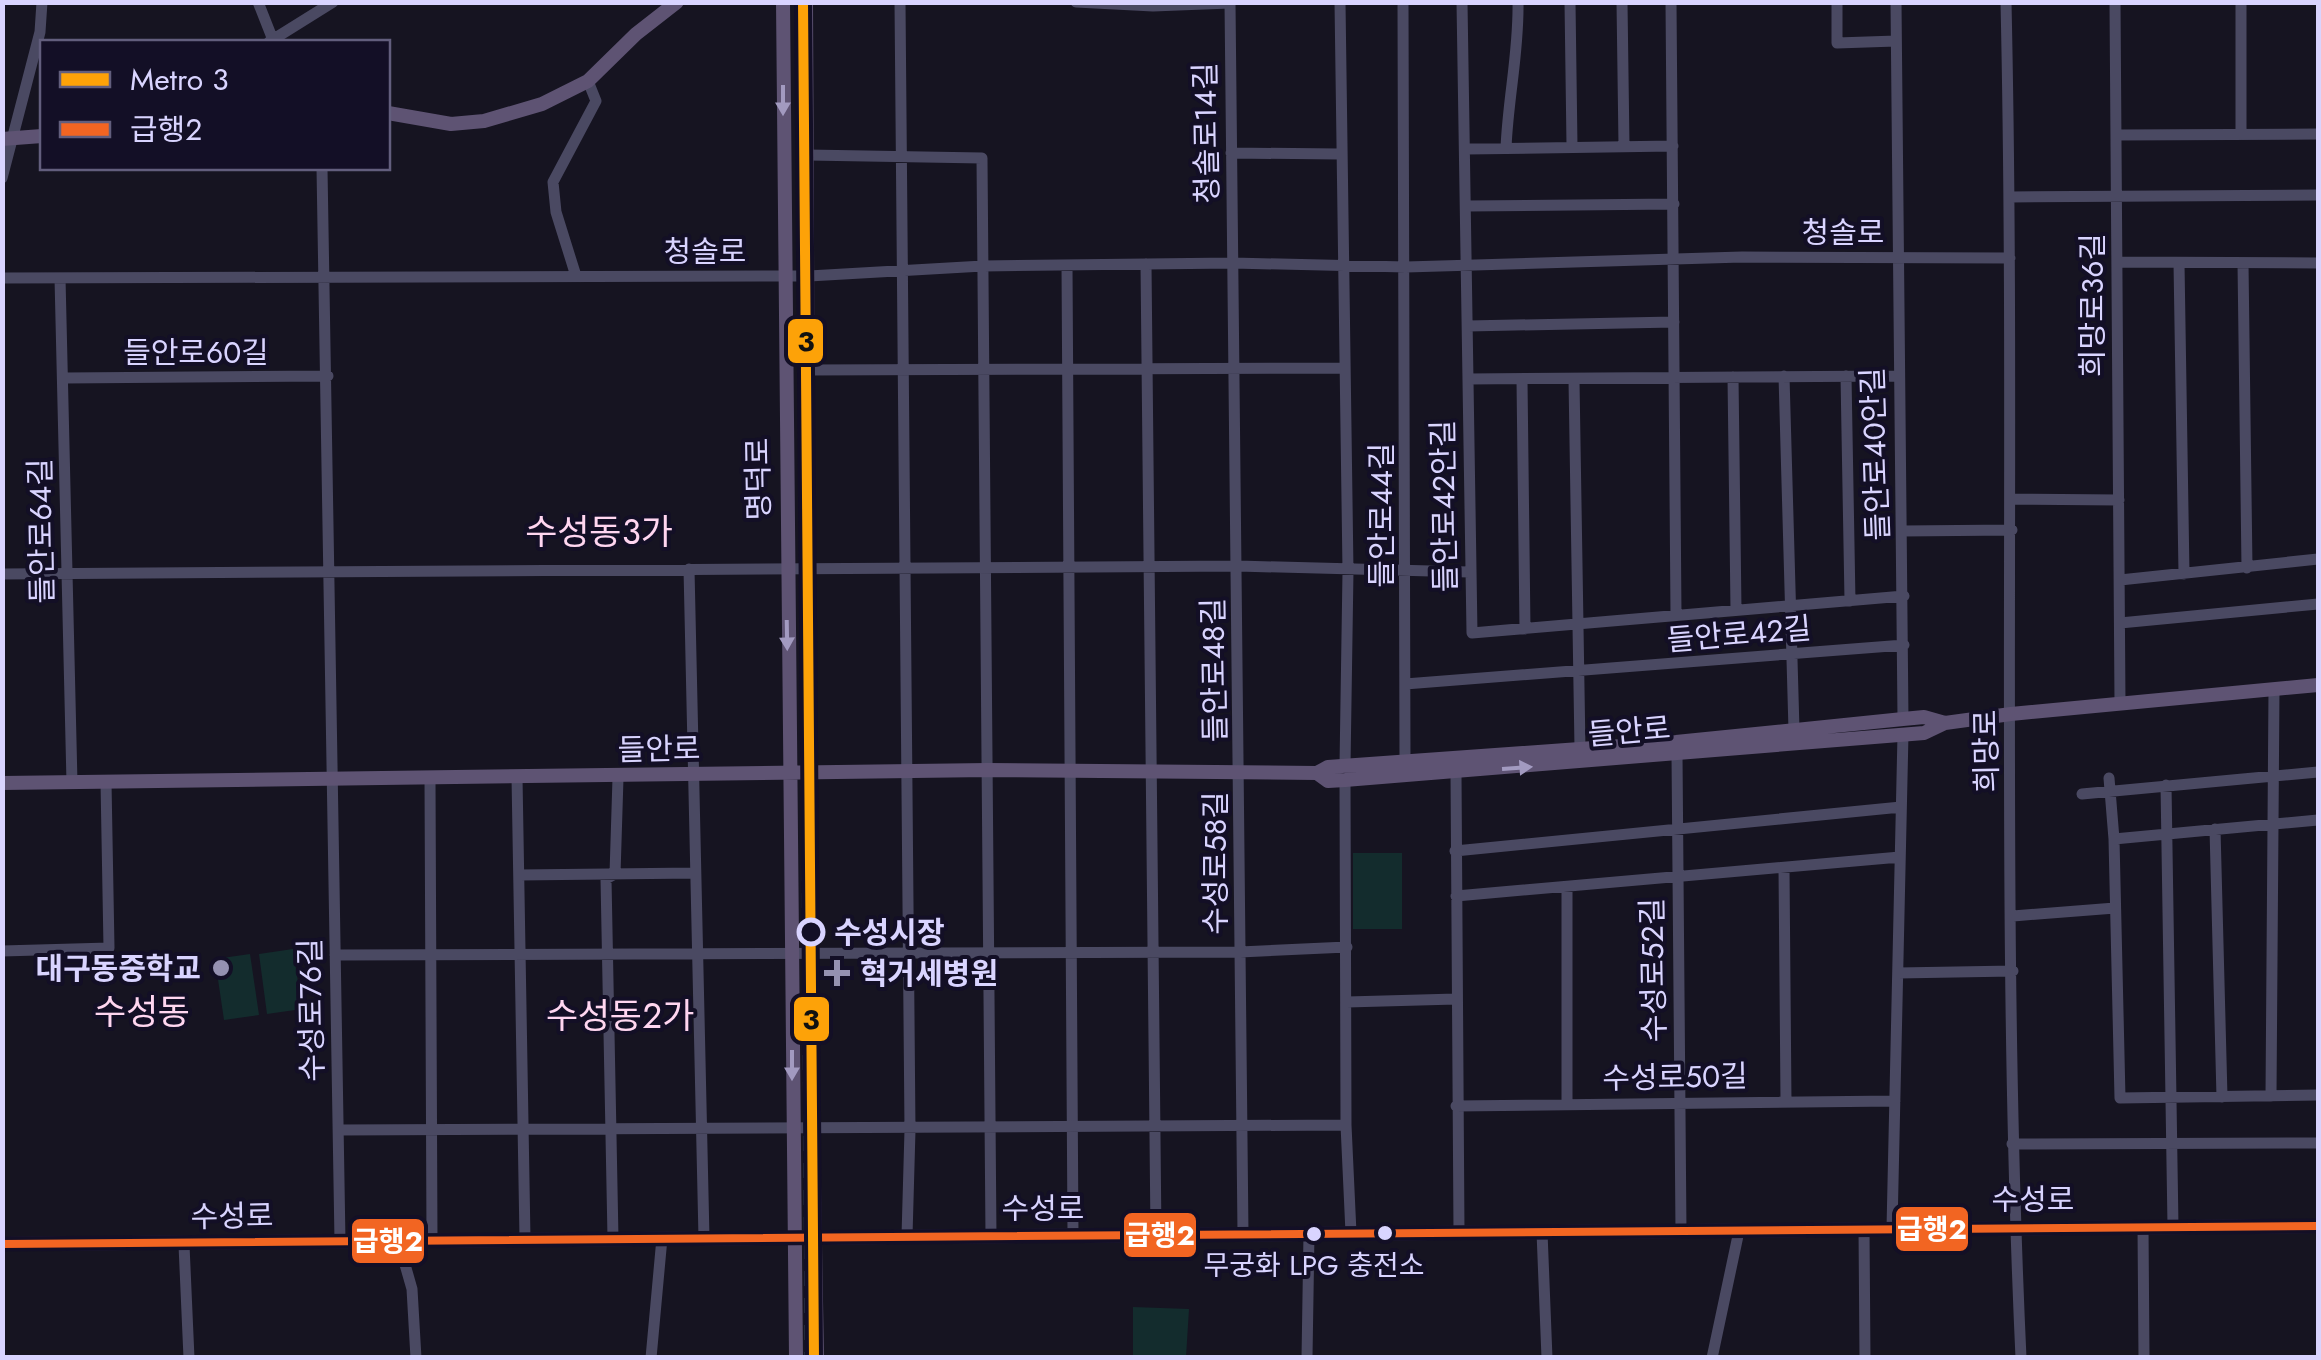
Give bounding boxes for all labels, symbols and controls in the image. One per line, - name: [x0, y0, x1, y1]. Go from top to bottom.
- legend: [40, 40, 390, 170]
- text: Metro 3: [130, 58, 229, 101]
- street label: 청솔로14길: [1183, 62, 1229, 204]
- one-way arrow: [775, 84, 791, 116]
- text: 급행2: [130, 108, 202, 151]
- street label: 청솔로: [1802, 211, 1884, 254]
- street label: 청솔로: [664, 230, 746, 273]
- street label: 희망로36길: [2071, 233, 2114, 377]
- line badge: 3: [786, 317, 825, 365]
- text: 3: [797, 321, 815, 362]
- street label: 들안로60길: [123, 331, 269, 374]
- street label: 들안로40안길: [1850, 367, 1900, 541]
- street label: 들안로42안길: [1421, 419, 1467, 593]
- street label: 명덕로: [736, 437, 780, 521]
- street label: 들안로44길: [1360, 442, 1403, 588]
- street label: 들안로64길: [18, 458, 64, 604]
- district label: 수성동3가: [525, 507, 673, 557]
- street label: 들안로48길: [1191, 597, 1237, 743]
- street label: 들안로42길: [1665, 606, 1813, 662]
- one-way arrow: [779, 619, 795, 651]
- street label: 들안로: [1586, 706, 1672, 756]
- street label: 희망로: [1964, 709, 2008, 793]
- street label: 들안로: [617, 727, 701, 771]
- one-way arrow: [1501, 760, 1533, 776]
- street label: 수성로58길: [1194, 791, 1237, 935]
- street label: 수성로52길: [1630, 897, 1676, 1043]
- place label: 수성시장: [834, 911, 945, 954]
- marker: 수성시장: [798, 919, 824, 945]
- street label: 수성로76길: [288, 938, 334, 1082]
- place label: 대구동중학교: [35, 947, 201, 990]
- place label: 혁거세병원: [860, 952, 998, 995]
- marker: 대구동중학교: [210, 957, 232, 979]
- marker: 혁거세병원: [824, 960, 850, 986]
- district label: 수성동: [94, 987, 190, 1037]
- district label: 수성동2가: [546, 991, 694, 1041]
- line badge: 3: [792, 995, 831, 1043]
- text: 3: [802, 999, 820, 1040]
- one-way arrow: [784, 1049, 800, 1081]
- street label: 수성로50길: [1602, 1054, 1748, 1100]
- street label: 수성로: [1992, 1178, 2074, 1221]
- street label: 수성로: [1002, 1187, 1084, 1230]
- street label: 수성로: [190, 1194, 274, 1238]
- line badge: 급행2: [1894, 1205, 1970, 1253]
- text: 급행2: [1897, 1209, 1967, 1250]
- line badge: 급행2: [1122, 1211, 1198, 1259]
- text: 급행2: [1125, 1215, 1195, 1256]
- line badge: 급행2: [350, 1217, 426, 1265]
- text: 급행2: [353, 1221, 423, 1262]
- unlabelled marker: [1375, 1223, 1395, 1243]
- marker: 무궁화 LPG 충전소: [1304, 1224, 1324, 1244]
- place label: 무궁화 LPG 충전소: [1203, 1245, 1425, 1286]

